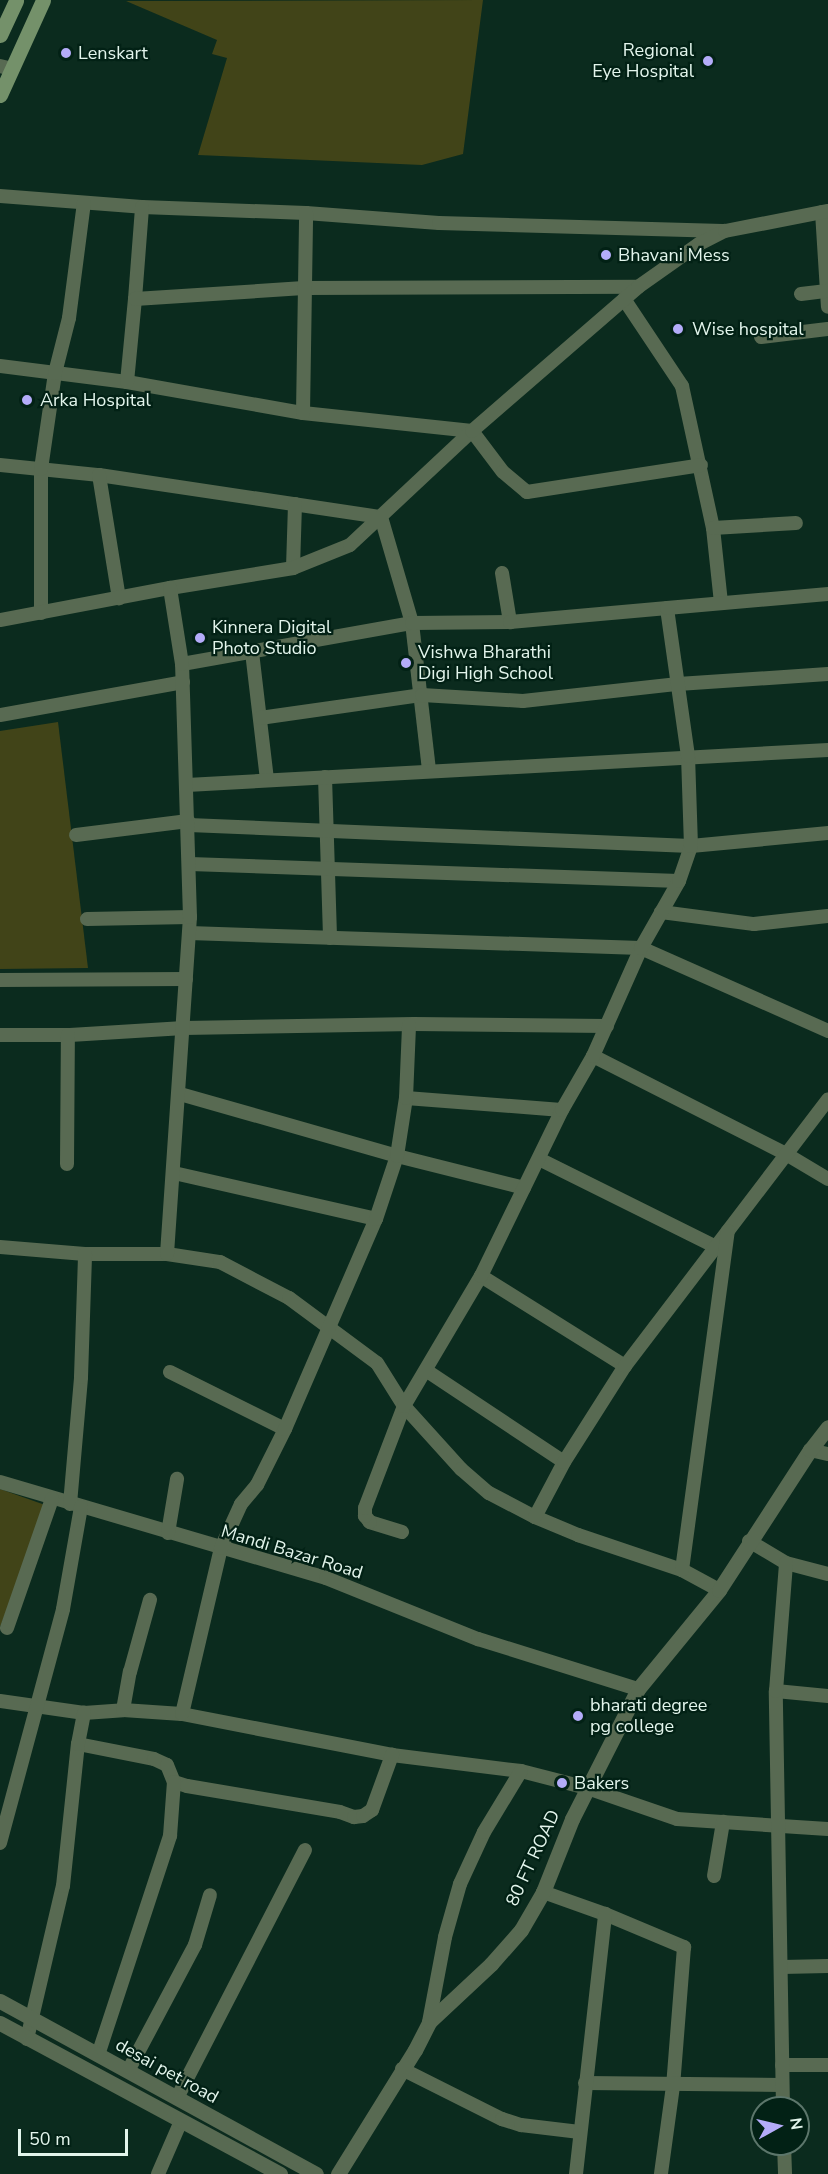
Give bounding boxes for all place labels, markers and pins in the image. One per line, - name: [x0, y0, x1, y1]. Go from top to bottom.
- place label: Regional Eye Hospital: [592, 40, 694, 82]
- place label: Lenskart: [78, 42, 148, 64]
- marker: Lenskart: [59, 46, 73, 60]
- marker: Regional Eye Hospital: [699, 52, 717, 70]
- place label: Bhavani Mess: [618, 244, 730, 266]
- marker: Bhavani Mess: [599, 248, 613, 262]
- place label: Wise hospital: [692, 318, 804, 340]
- marker: Wise hospital: [669, 320, 687, 338]
- place label: Arka Hospital: [40, 389, 151, 411]
- marker: Arka Hospital: [18, 391, 36, 409]
- place label: Kinnera Digital Photo Studio: [212, 617, 331, 660]
- marker: Kinnera Digital Photo Studio: [193, 631, 207, 645]
- place label: Vishwa Bharathi Digi High School: [418, 642, 553, 684]
- marker: Vishwa Bharathi Digi High School: [399, 656, 413, 670]
- place label: bharati degree pg college: [590, 1695, 707, 1738]
- marker: bharati degree pg college: [571, 1709, 585, 1723]
- place label: Bakers: [574, 1772, 629, 1794]
- marker: Bakers: [555, 1776, 569, 1790]

